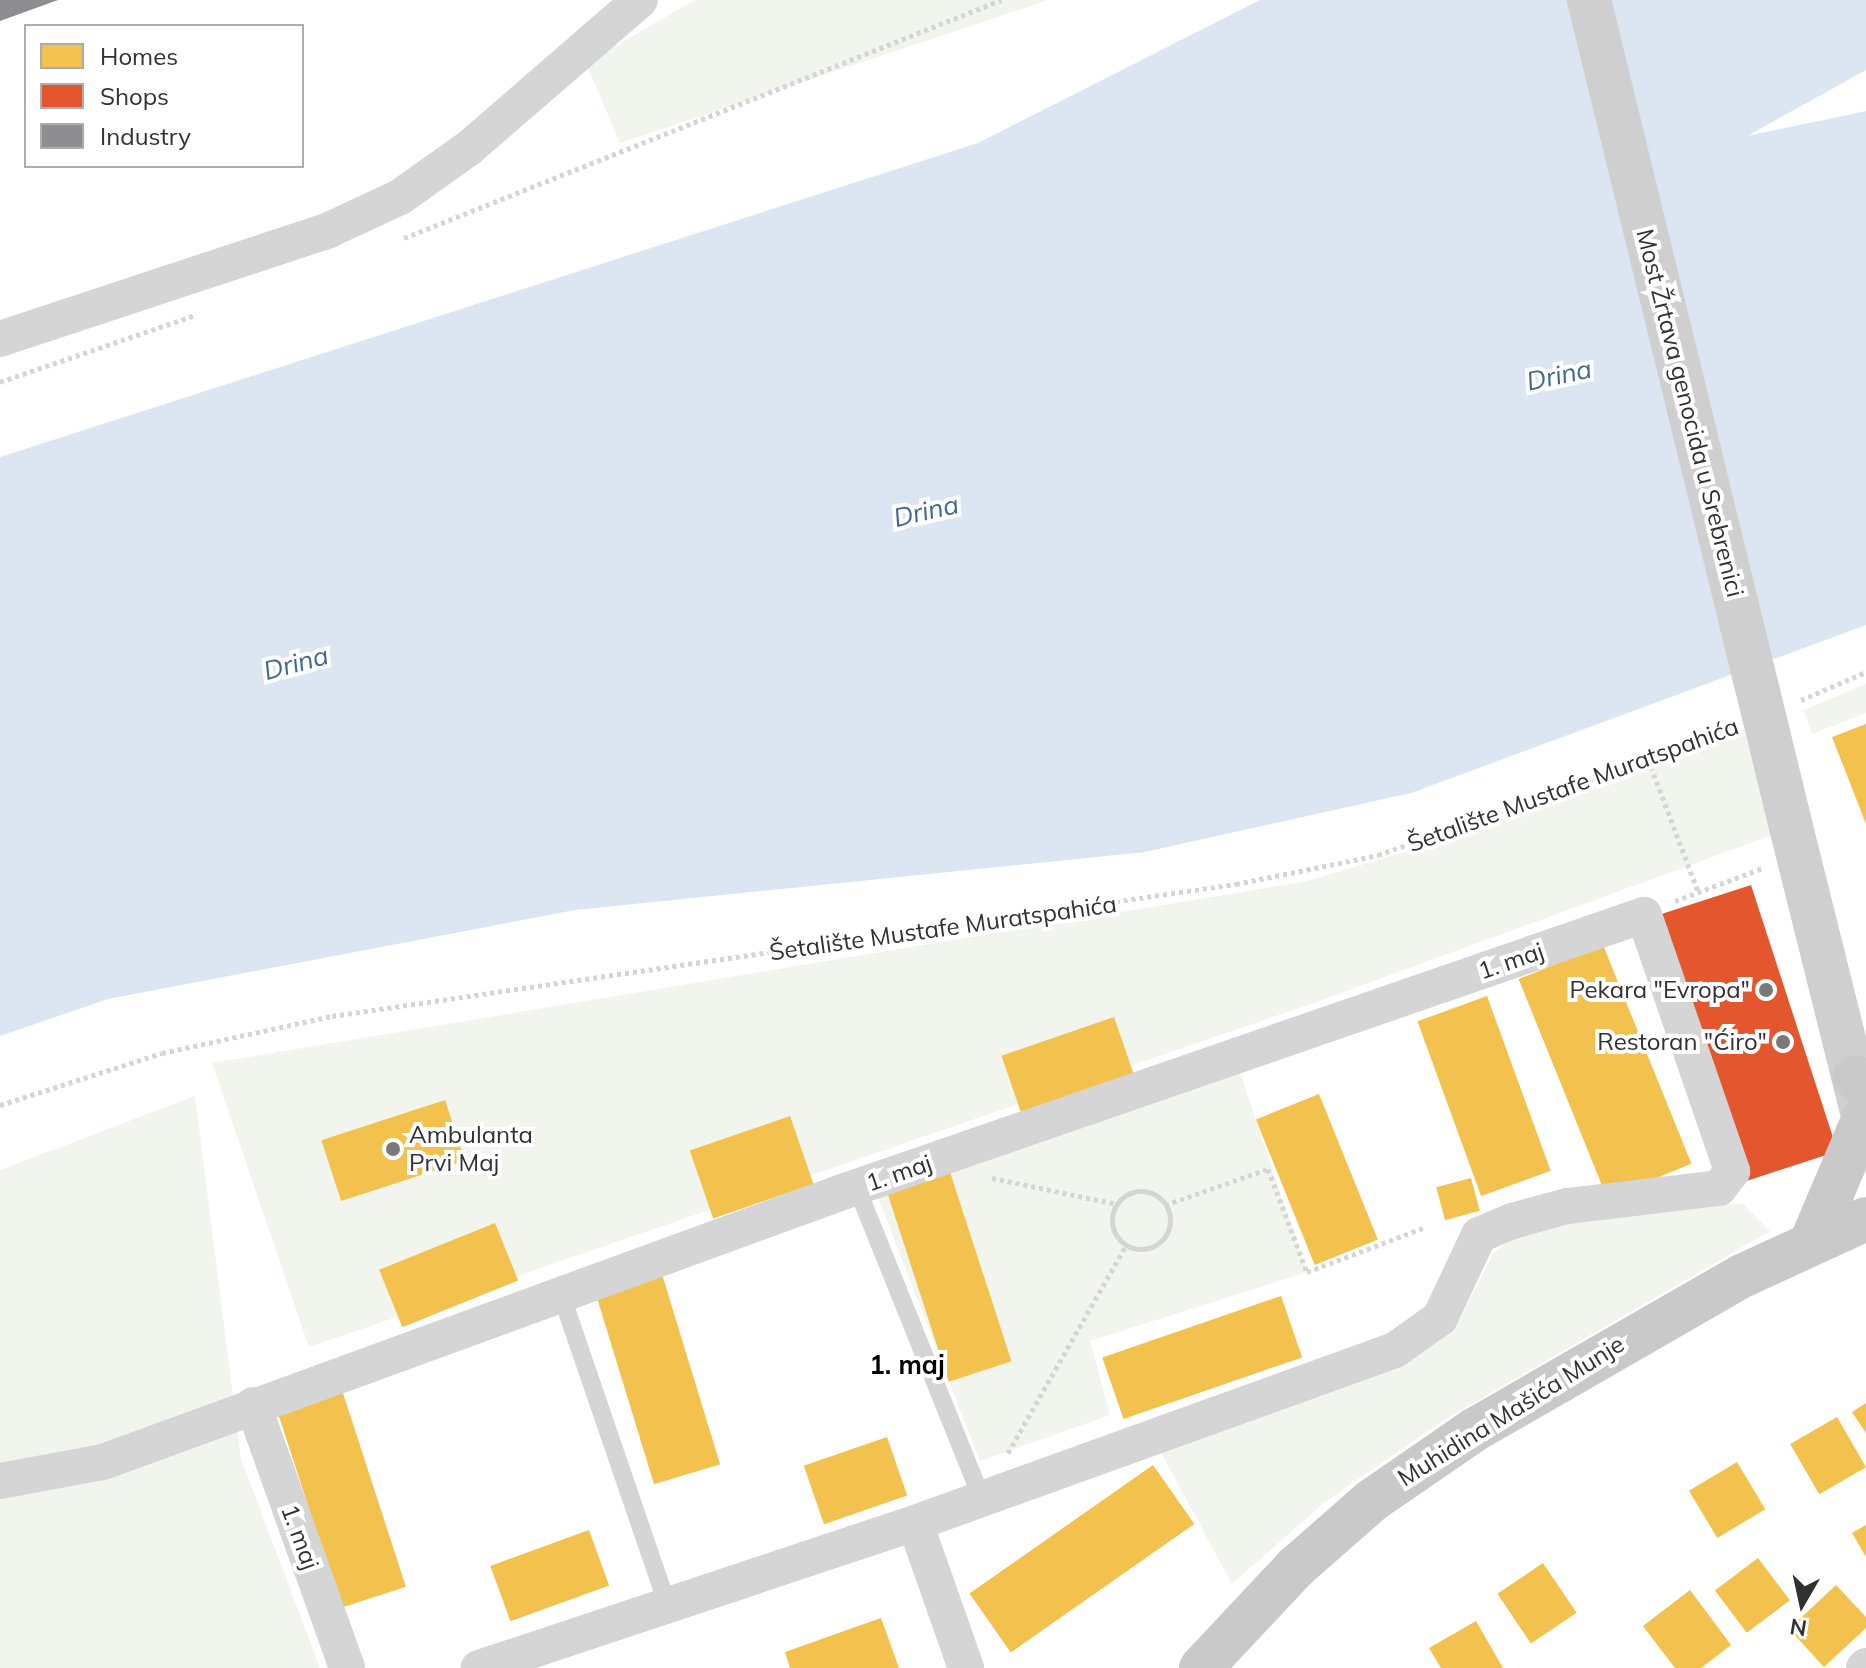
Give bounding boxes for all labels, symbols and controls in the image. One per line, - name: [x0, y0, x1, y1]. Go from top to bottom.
- legend: [24, 24, 304, 168]
- text: Homes: [100, 41, 178, 71]
- text: Shops: [100, 81, 169, 111]
- text: Industry: [100, 121, 191, 151]
- street label: Most Žrtava genocida u Srebrenici: [1630, 226, 1750, 600]
- water label: Drina: [1524, 353, 1594, 397]
- water label: Drina: [890, 488, 962, 534]
- water label: Drina: [260, 639, 332, 687]
- street label: Šetalište Mustafe Muratspahića: [1404, 712, 1742, 858]
- street label: Šetalište Mustafe Muratspahića: [768, 889, 1118, 967]
- street label: 1. maj: [1474, 936, 1548, 986]
- place label: Pekara "Evropa": [1569, 976, 1750, 1004]
- marker: Pekara "Evropa": [1757, 981, 1775, 999]
- place label: Restoran "Ćiro": [1597, 1028, 1767, 1056]
- marker: Restoran "Ćiro": [1774, 1033, 1792, 1051]
- place label: Ambulanta Prvi Maj: [409, 1121, 533, 1177]
- marker: Ambulanta Prvi Maj: [384, 1140, 402, 1158]
- street label: 1. maj: [862, 1148, 936, 1198]
- street label: Muhidina Mašića Munje: [1393, 1330, 1629, 1492]
- district label: 1. maj: [869, 1349, 945, 1381]
- street label: 1. maj: [275, 1500, 325, 1574]
- north arrow: [1762, 1564, 1842, 1644]
- text: N: [1788, 1613, 1809, 1643]

